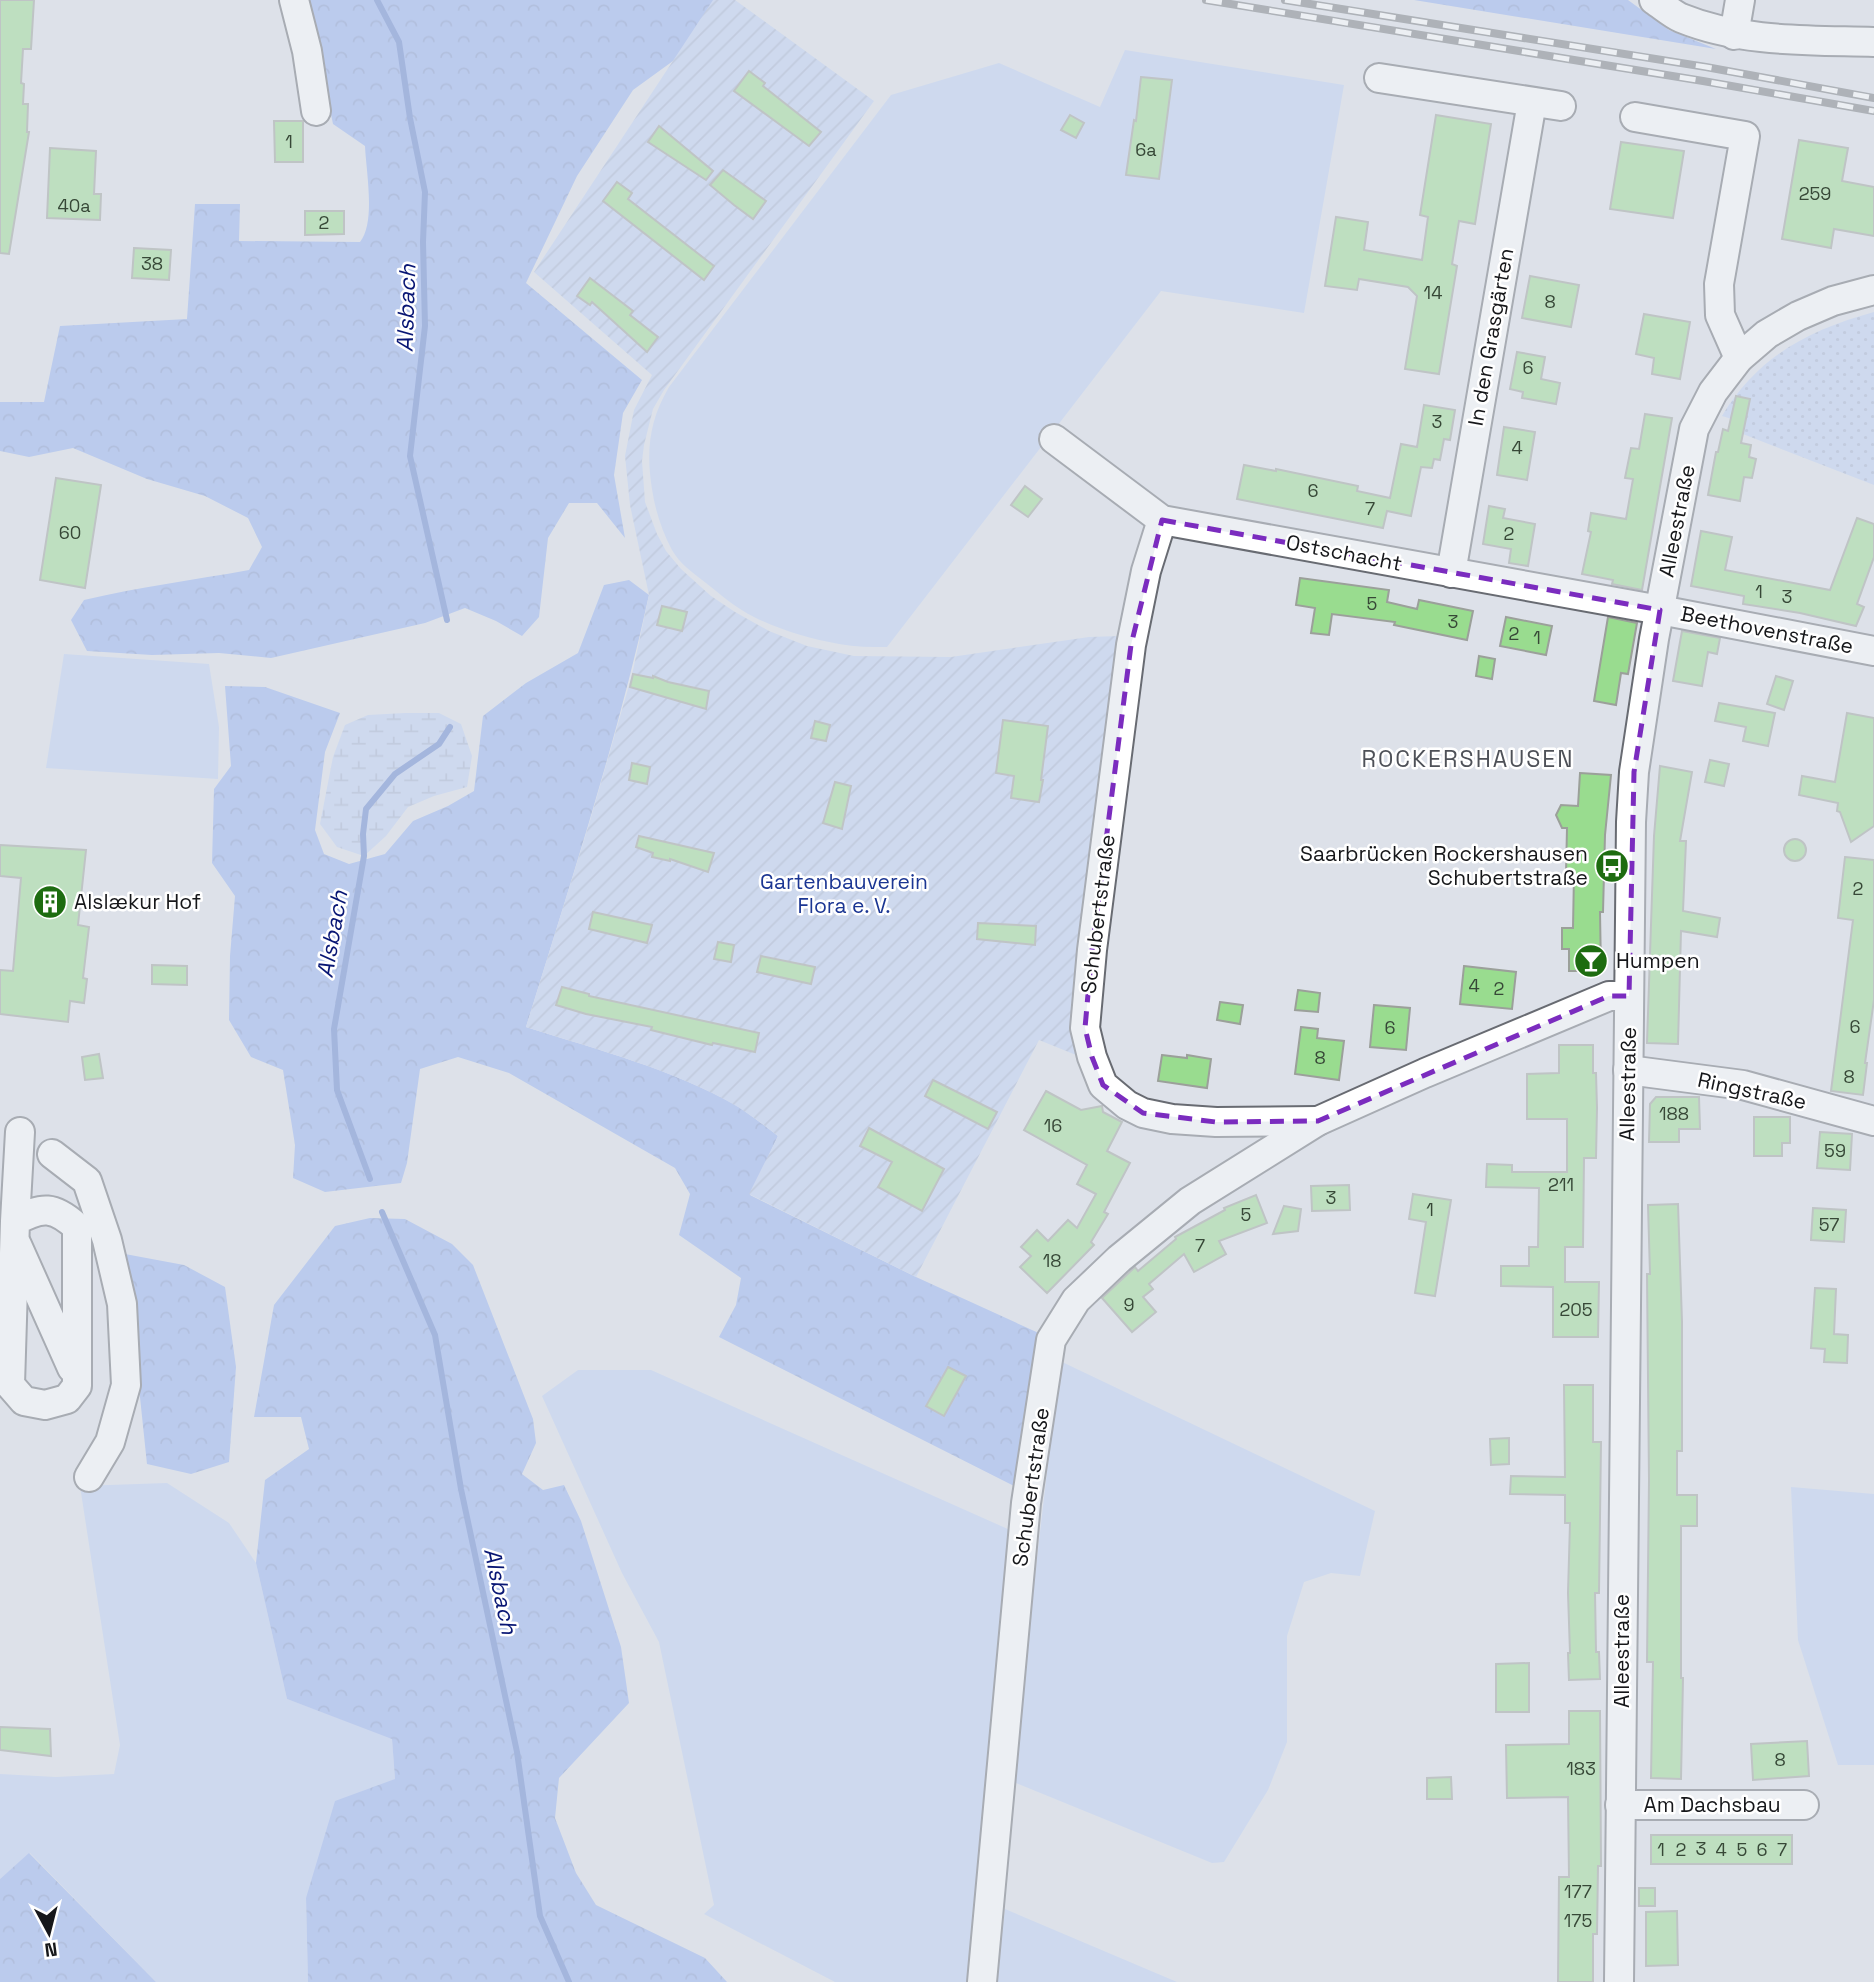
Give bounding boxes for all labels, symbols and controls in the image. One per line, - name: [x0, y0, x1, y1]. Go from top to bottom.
- house number: 1: [285, 130, 293, 153]
- house number: 6a: [1135, 138, 1157, 161]
- house number: 259: [1799, 182, 1831, 205]
- house number: 40a: [57, 194, 91, 217]
- house number: 2: [319, 211, 329, 234]
- street label: In den Grasgärten: [1462, 246, 1519, 428]
- house number: 38: [141, 252, 163, 275]
- water label: Alsbach: [389, 263, 423, 352]
- house number: 14: [1424, 281, 1442, 304]
- house number: 8: [1544, 290, 1556, 313]
- house number: 6: [1522, 356, 1534, 379]
- house number: 3: [1432, 410, 1442, 433]
- house number: 4: [1511, 436, 1523, 459]
- street label: Alleestraße: [1652, 462, 1701, 580]
- house number: 6: [1307, 479, 1319, 502]
- house number: 7: [1365, 497, 1375, 520]
- house number: 60: [59, 521, 81, 544]
- house number: 2: [1504, 522, 1514, 545]
- street label: Ostschacht: [1284, 528, 1404, 577]
- house number: 1: [1755, 580, 1763, 603]
- house number: 3: [1782, 585, 1792, 608]
- house number: 5: [1367, 592, 1377, 615]
- street label: Beethovenstraße: [1678, 600, 1856, 659]
- house number: 3: [1448, 610, 1458, 633]
- house number: 2: [1509, 622, 1519, 645]
- house number: 1: [1533, 626, 1541, 649]
- district label: ROCKERSHAUSEN: [1361, 744, 1575, 774]
- street label: Schubertstraße: [1074, 833, 1121, 995]
- place label: Saarbrücken Rockershausen Schubertstraße: [1300, 840, 1588, 891]
- bus stop icon: Saarbrücken Rockershausen Schubertstraße: [1593, 847, 1631, 885]
- park label: Gartenbauverein Flora e. V.: [760, 868, 928, 919]
- house number: 2: [1853, 877, 1863, 900]
- building icon: Alslækur Hof: [31, 883, 69, 921]
- water label: Alsbach: [310, 887, 355, 980]
- place label: Alslækur Hof: [74, 888, 201, 915]
- bar icon: Humpen: [1572, 942, 1610, 980]
- place label: Humpen: [1616, 947, 1700, 974]
- house number: 4: [1468, 974, 1480, 997]
- house number: 2: [1494, 977, 1504, 1000]
- house number: 6: [1849, 1015, 1861, 1038]
- house number: 6: [1384, 1016, 1396, 1039]
- street label: Alleestraße: [1613, 1027, 1642, 1141]
- house number: 8: [1314, 1046, 1326, 1069]
- house number: 8: [1843, 1065, 1855, 1088]
- street label: Ringstraße: [1695, 1066, 1809, 1115]
- house number: 188: [1659, 1102, 1689, 1125]
- house number: 16: [1044, 1114, 1062, 1137]
- house number: 59: [1824, 1139, 1846, 1162]
- house number: 211: [1548, 1173, 1574, 1196]
- house number: 3: [1326, 1186, 1336, 1209]
- house number: 1: [1426, 1198, 1434, 1221]
- house number: 5: [1241, 1203, 1251, 1226]
- house number: 57: [1819, 1213, 1839, 1236]
- house number: 7: [1195, 1234, 1205, 1257]
- house number: 18: [1043, 1249, 1061, 1272]
- house number: 9: [1123, 1293, 1135, 1316]
- house number: 205: [1559, 1298, 1593, 1321]
- street label: Schubertstraße: [1006, 1406, 1055, 1568]
- water label: Alsbach: [477, 1545, 525, 1638]
- street label: Alleestraße: [1608, 1594, 1635, 1708]
- house number: 8: [1774, 1748, 1786, 1771]
- house number: 183: [1566, 1757, 1596, 1780]
- street label: Am Dachsbau: [1643, 1791, 1781, 1818]
- house number: 3: [1696, 1837, 1706, 1860]
- house number: 1: [1657, 1838, 1665, 1861]
- house number: 2: [1676, 1838, 1686, 1861]
- house number: 4: [1715, 1838, 1727, 1861]
- house number: 5: [1737, 1838, 1747, 1861]
- house number: 6: [1756, 1838, 1768, 1861]
- house number: 7: [1777, 1838, 1787, 1861]
- house number: 177: [1564, 1880, 1592, 1903]
- north arrow: [14, 1898, 84, 1968]
- house number: 175: [1564, 1909, 1592, 1932]
- text: N: [43, 1936, 59, 1963]

